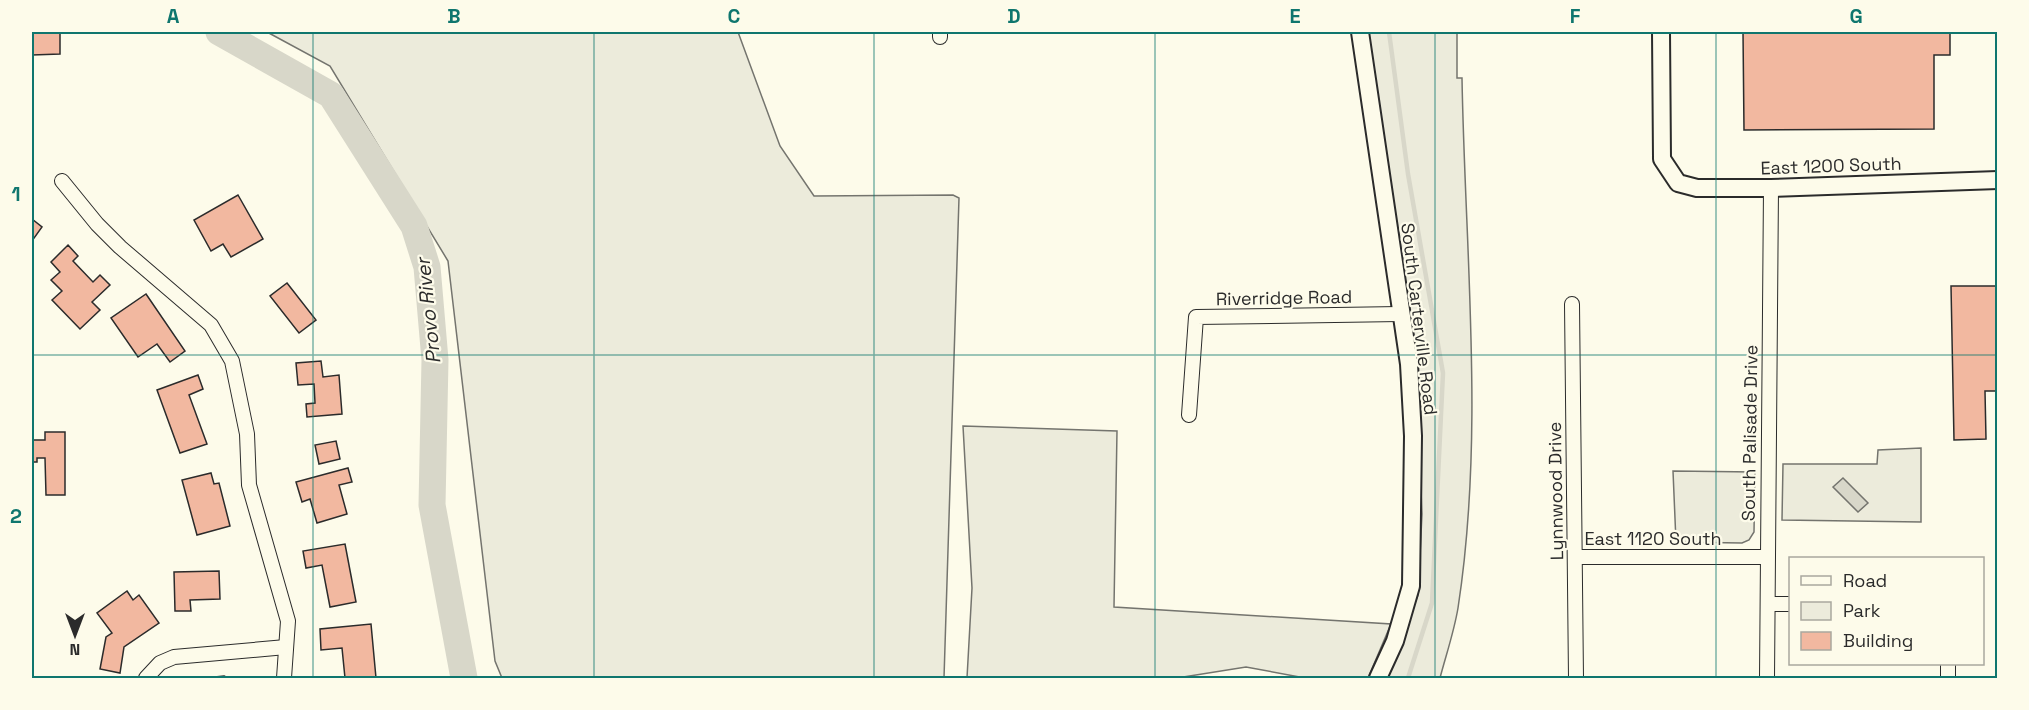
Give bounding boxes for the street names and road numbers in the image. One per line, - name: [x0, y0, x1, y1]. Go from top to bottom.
- street label: East 1200 South: [1760, 152, 1902, 179]
- street label: South Carterville Road: [1396, 221, 1443, 416]
- street label: Riverridge Road: [1216, 285, 1352, 310]
- street label: South Palisade Drive: [1736, 345, 1763, 521]
- street label: Lynnwood Drive: [1543, 422, 1568, 560]
- street label: East 1120 South: [1584, 527, 1722, 550]

